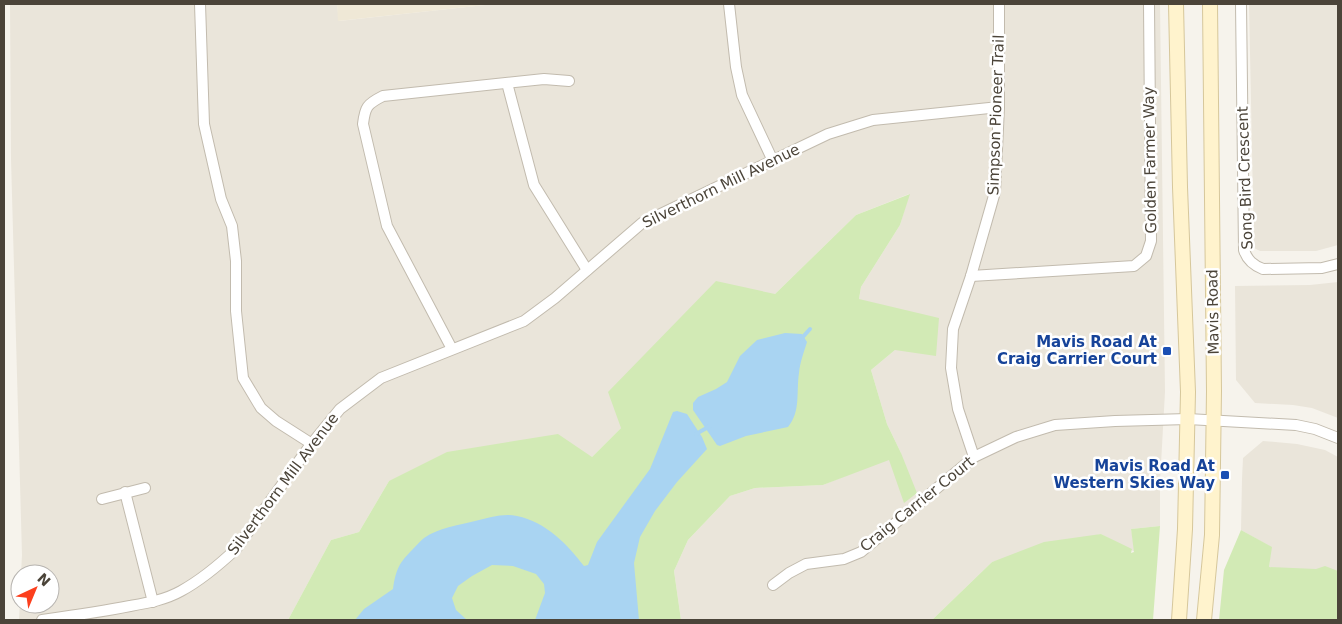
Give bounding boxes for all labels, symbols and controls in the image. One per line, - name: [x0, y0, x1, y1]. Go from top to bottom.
- street label: Simpson Pioneer Trail: [984, 34, 1008, 196]
- street label: Golden Farmer Way: [1140, 86, 1160, 234]
- street label: Song Bird Crescent: [1233, 106, 1256, 250]
- street label: Silverthorn Mill Avenue: [639, 140, 803, 232]
- street label: Mavis Road: [1203, 269, 1223, 355]
- place label: Mavis Road At Craig Carrier Court: [997, 333, 1157, 368]
- marker: Mavis Road At Craig Carrier Court: [1161, 345, 1173, 357]
- street label: Silverthorn Mill Avenue: [224, 410, 342, 558]
- street label: Craig Carrier Court: [856, 452, 978, 556]
- place label: Mavis Road At Western Skies Way: [1054, 457, 1215, 492]
- marker: Mavis Road At Western Skies Way: [1219, 469, 1231, 481]
- north arrow: [10, 564, 60, 614]
- text: N: [34, 570, 54, 589]

